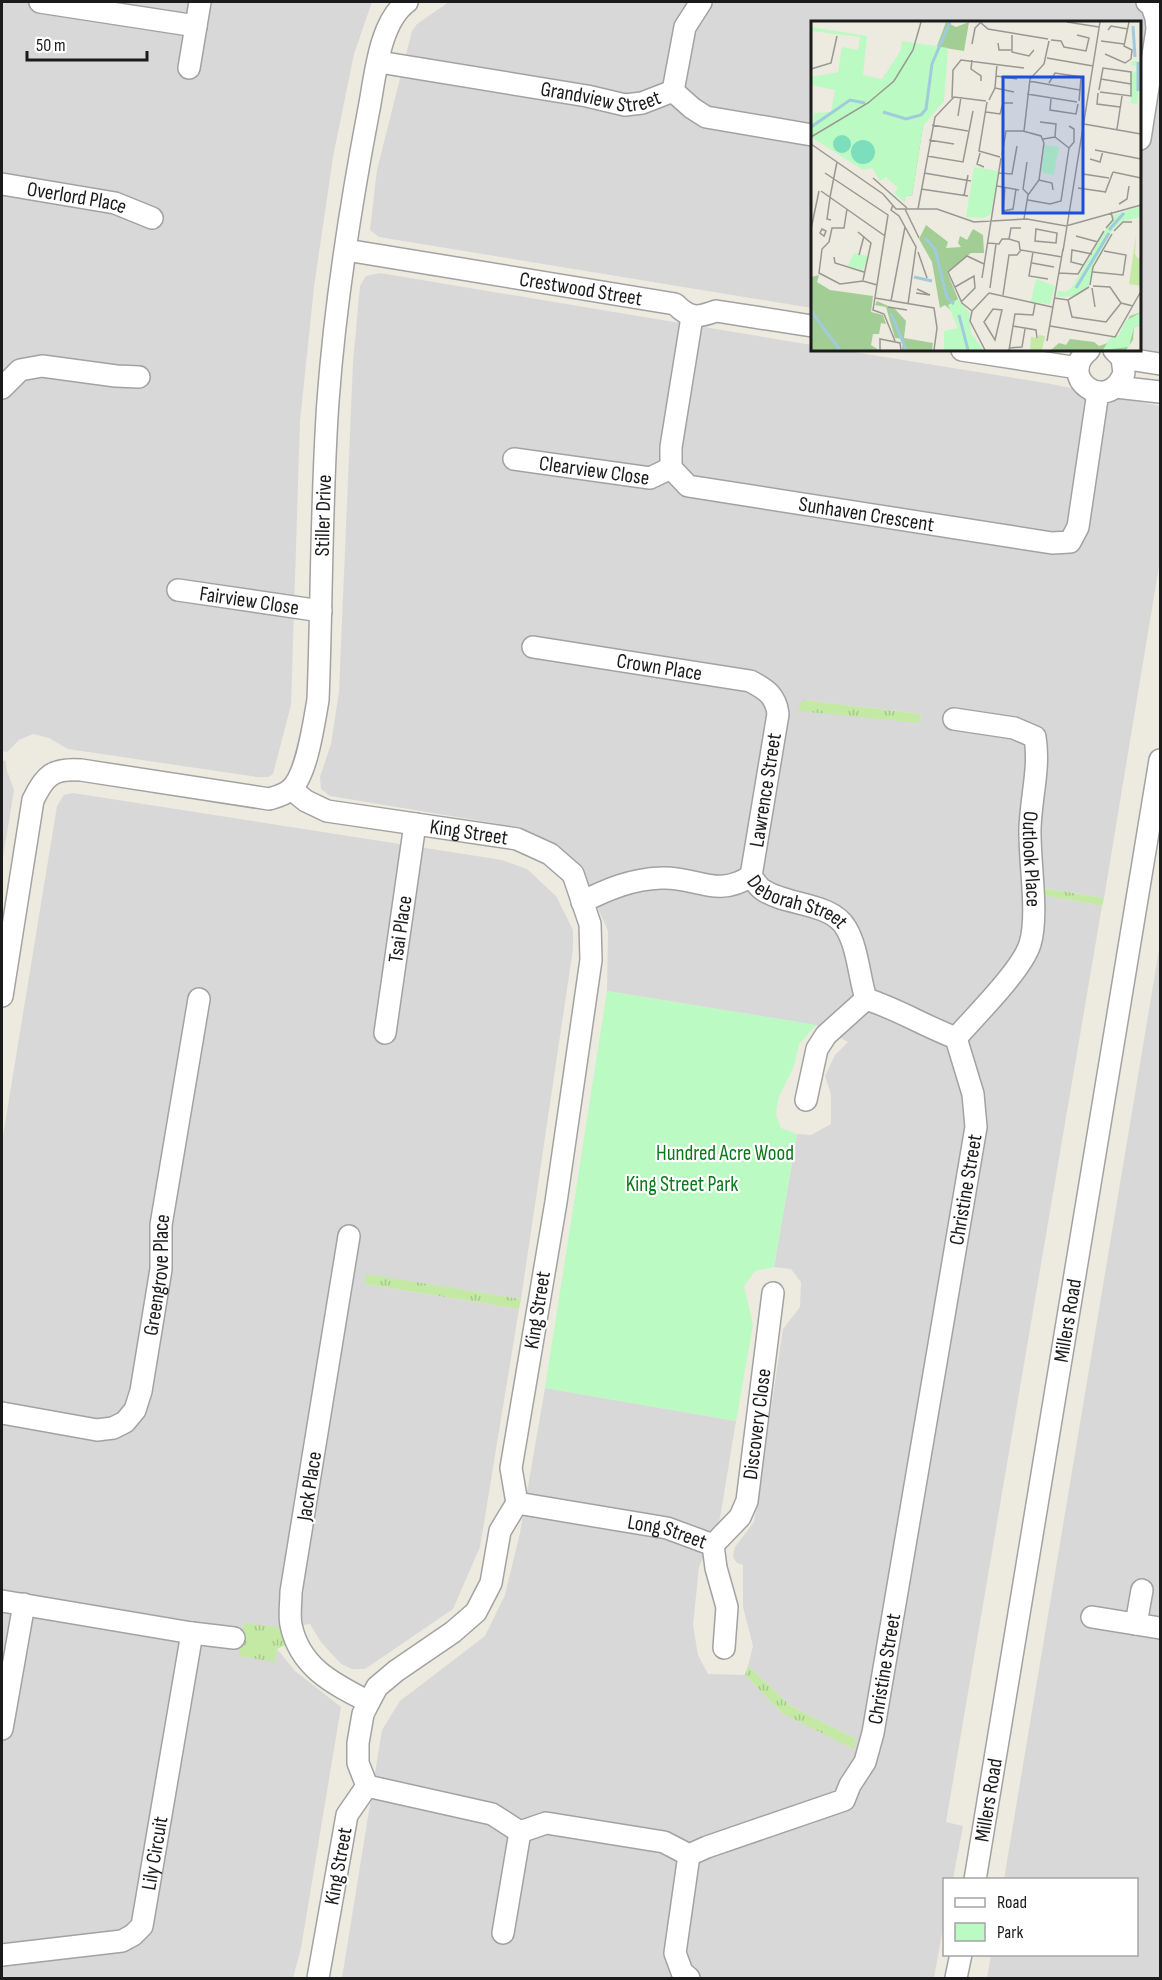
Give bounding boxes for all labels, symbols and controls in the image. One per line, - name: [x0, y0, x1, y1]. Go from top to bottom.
- inset map: [811, 21, 1141, 351]
- scale bar: [27, 24, 147, 62]
- text: 50 m: [36, 35, 66, 56]
- street label: Grandview Street: [539, 77, 664, 118]
- street label: Overlord Place: [25, 176, 131, 220]
- street label: Crestwood Street: [518, 267, 644, 311]
- street label: Clearview Close: [537, 451, 651, 491]
- street label: Stiller Drive: [310, 474, 337, 557]
- street label: Sunhaven Crescent: [797, 492, 936, 537]
- street label: Fairview Close: [198, 581, 301, 621]
- street label: Crown Place: [615, 648, 704, 686]
- street label: Lawrence Street: [744, 731, 787, 849]
- street label: Outlook Place: [1017, 810, 1046, 907]
- street label: King Street: [428, 814, 510, 851]
- street label: Deborah Street: [741, 870, 853, 934]
- street label: Tsai Place: [383, 894, 418, 964]
- street label: Christine Street: [944, 1132, 988, 1247]
- park label: Hundred Acre Wood: [656, 1141, 794, 1166]
- park label: King Street Park: [626, 1172, 738, 1197]
- street label: Greengrove Place: [138, 1212, 176, 1338]
- street label: King Street: [519, 1269, 556, 1351]
- street label: Millers Road: [1049, 1277, 1087, 1364]
- street label: Discovery Close: [738, 1367, 776, 1481]
- street label: Jack Place: [292, 1450, 327, 1523]
- street label: Long Street: [626, 1510, 710, 1555]
- street label: Christine Street: [863, 1611, 906, 1726]
- street label: Millers Road: [969, 1757, 1008, 1844]
- street label: Lily Circuit: [136, 1814, 174, 1892]
- street label: King Street: [319, 1825, 358, 1907]
- legend: [943, 1878, 1138, 1956]
- text: Road: [997, 1892, 1027, 1913]
- text: Park: [997, 1922, 1023, 1943]

